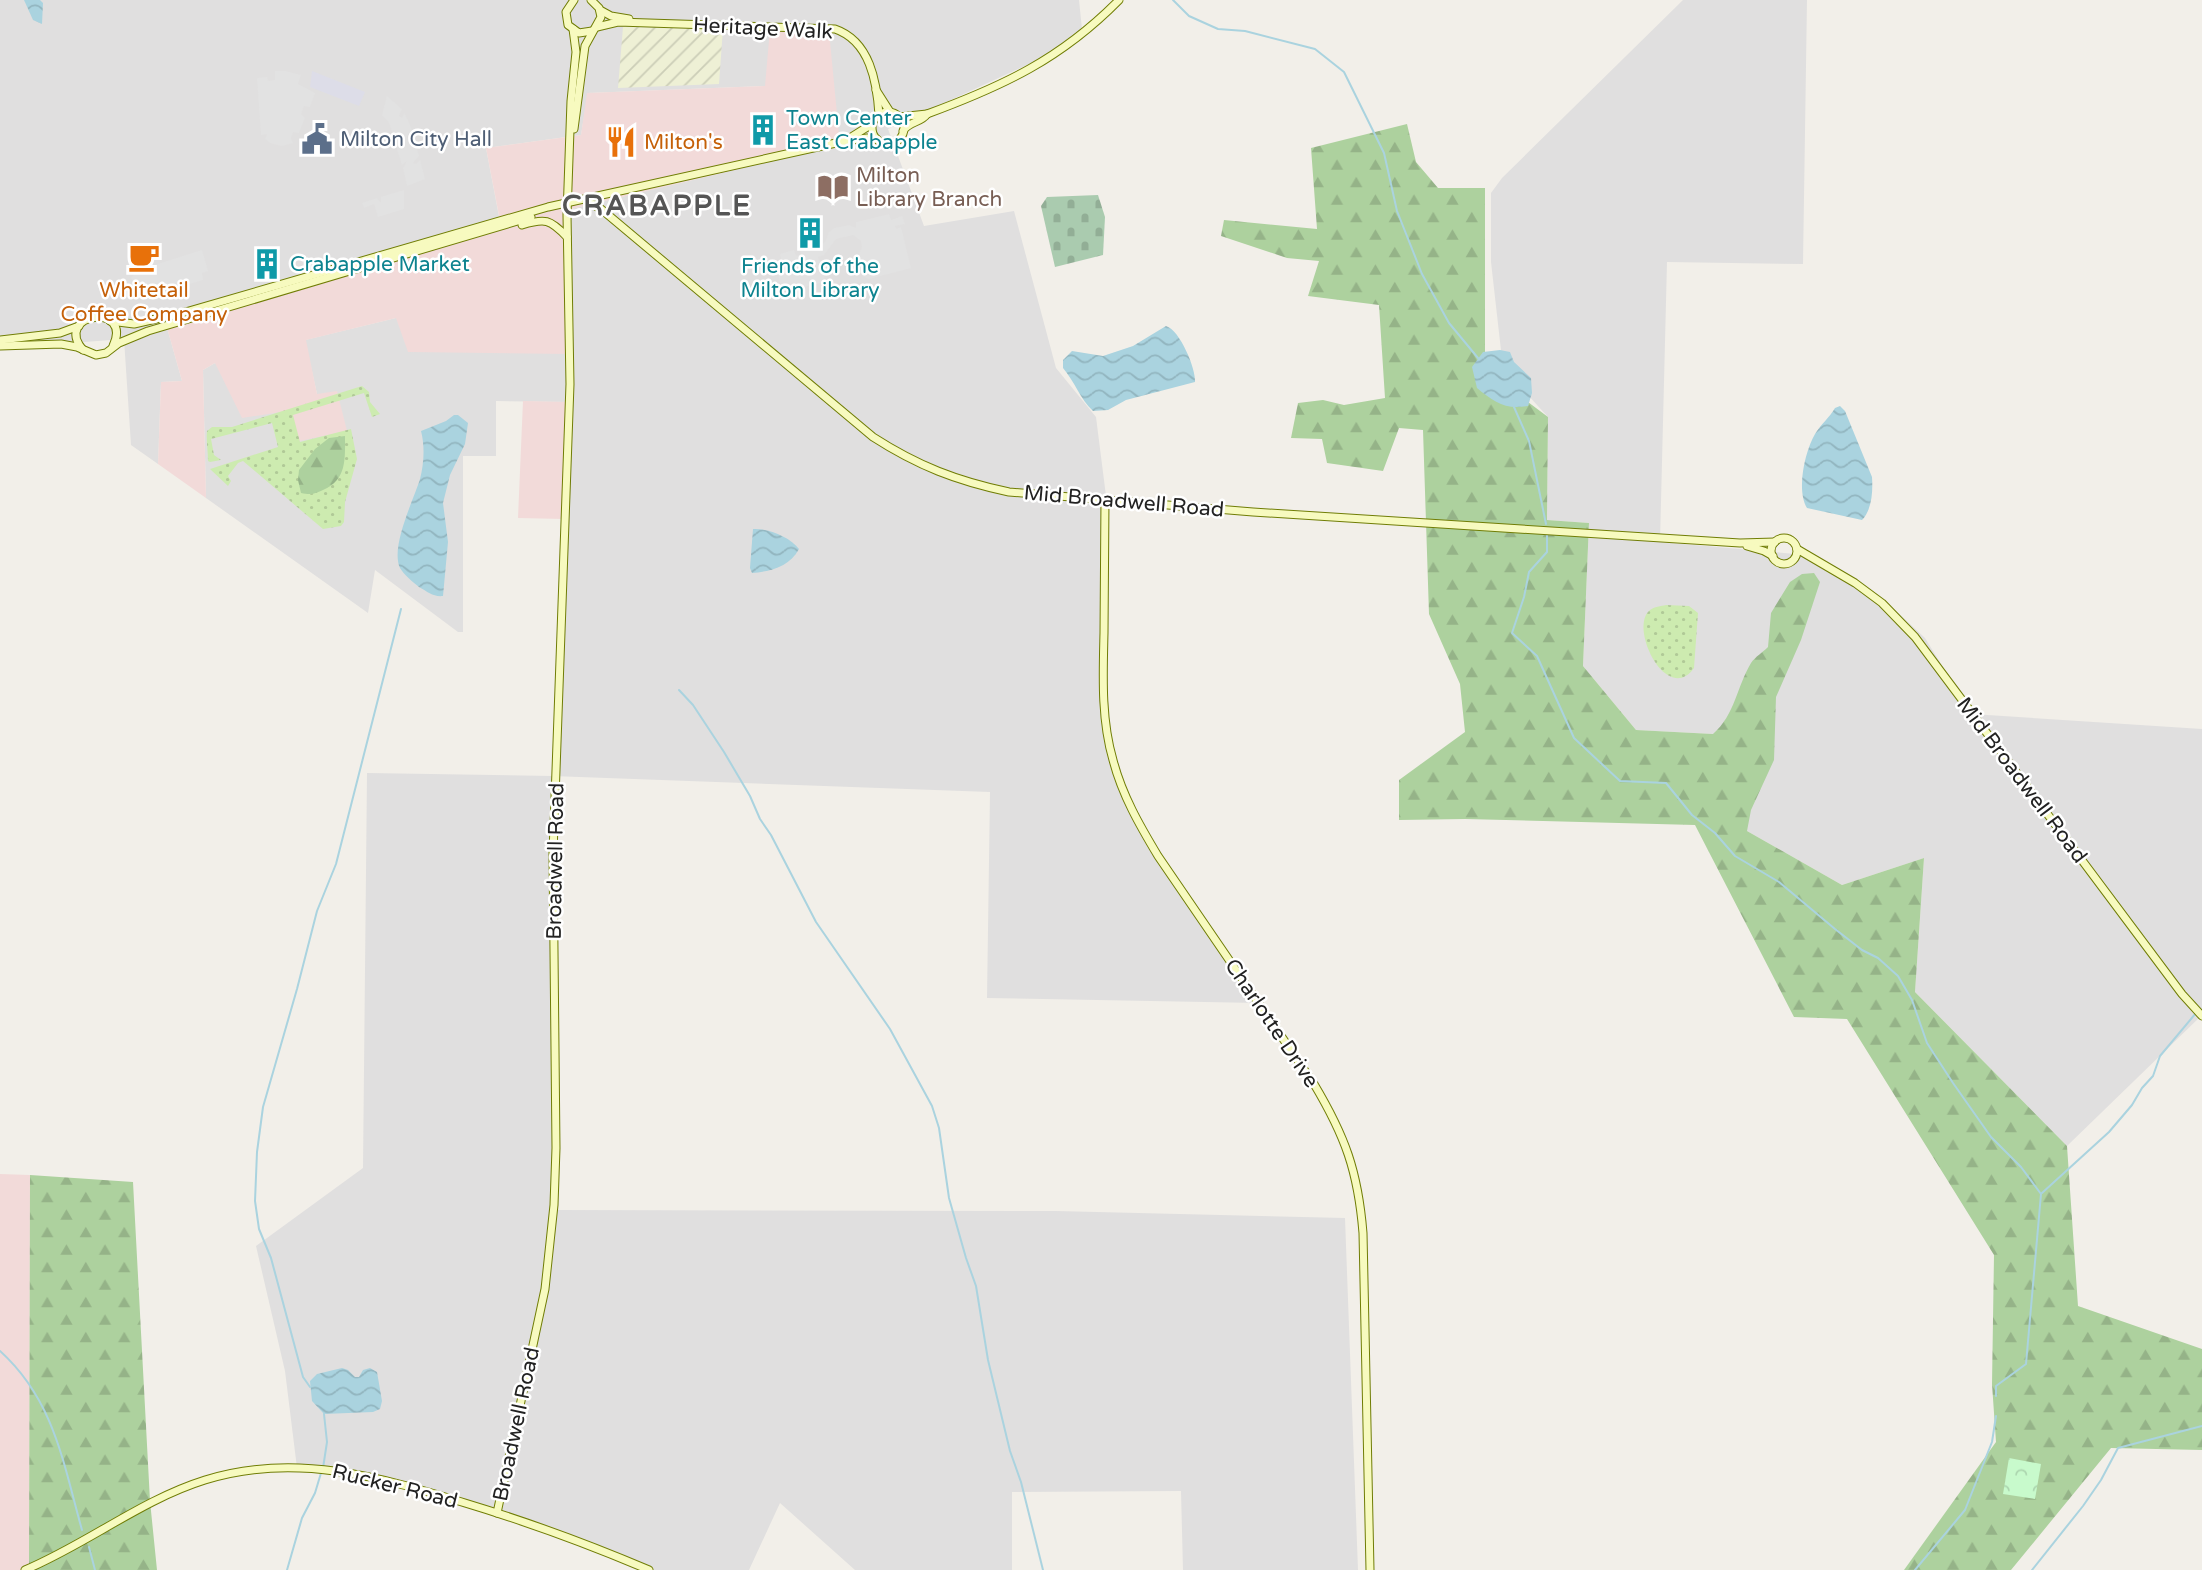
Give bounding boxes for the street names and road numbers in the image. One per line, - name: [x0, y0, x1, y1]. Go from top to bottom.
- street label: Heritage Walk: [692, 12, 834, 45]
- street label: Mid Broadwell Road: [1023, 480, 1225, 523]
- street label: Mid Broadwell Road: [1951, 692, 2092, 868]
- street label: Broadwell Road: [542, 782, 569, 940]
- street label: Charlotte Drive: [1219, 954, 1324, 1093]
- street label: Broadwell Road: [488, 1345, 545, 1504]
- street label: Rucker Road: [330, 1459, 460, 1514]

